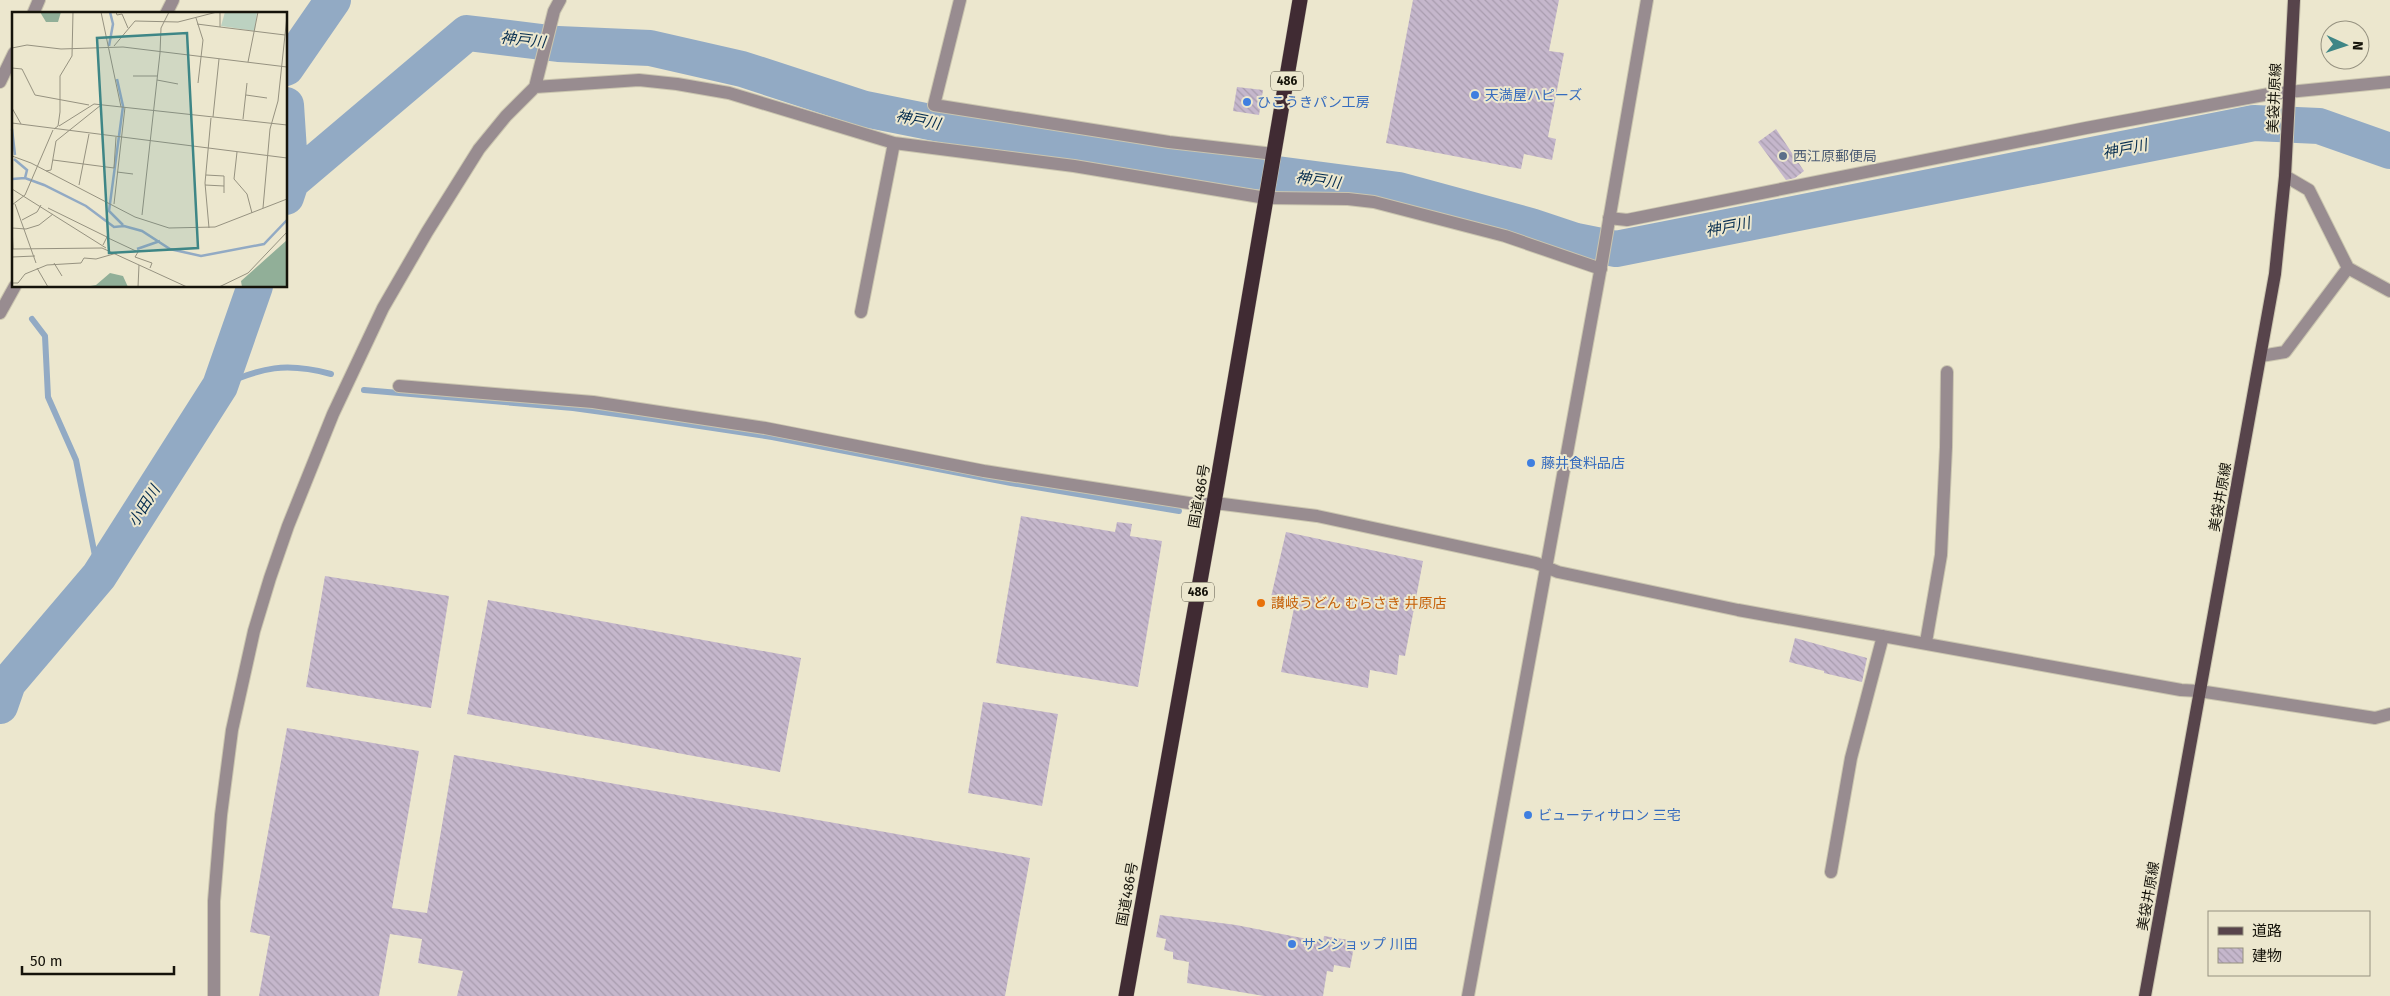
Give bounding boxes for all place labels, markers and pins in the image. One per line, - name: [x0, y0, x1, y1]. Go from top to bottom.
- place label: 天満屋ハピーズ: [1485, 87, 1582, 104]
- marker: 天満屋ハピーズ: [1469, 89, 1481, 101]
- place label: ひこうきパン工房: [1257, 94, 1370, 111]
- marker: ひこうきパン工房: [1241, 96, 1253, 108]
- place label: 西江原郵便局: [1793, 148, 1877, 165]
- marker: 西江原郵便局: [1777, 150, 1789, 162]
- place label: 藤井食料品店: [1541, 455, 1625, 472]
- marker: 藤井食料品店: [1525, 457, 1537, 469]
- place label: 讃岐うどん むらさき 井原店: [1271, 595, 1446, 612]
- marker: 讃岐うどん むらさき 井原店: [1255, 597, 1267, 609]
- place label: ビューティサロン 三宅: [1538, 807, 1681, 824]
- marker: ビューティサロン 三宅: [1522, 809, 1534, 821]
- place label: サンショップ 川田: [1302, 936, 1418, 953]
- marker: サンショップ 川田: [1286, 938, 1298, 950]

